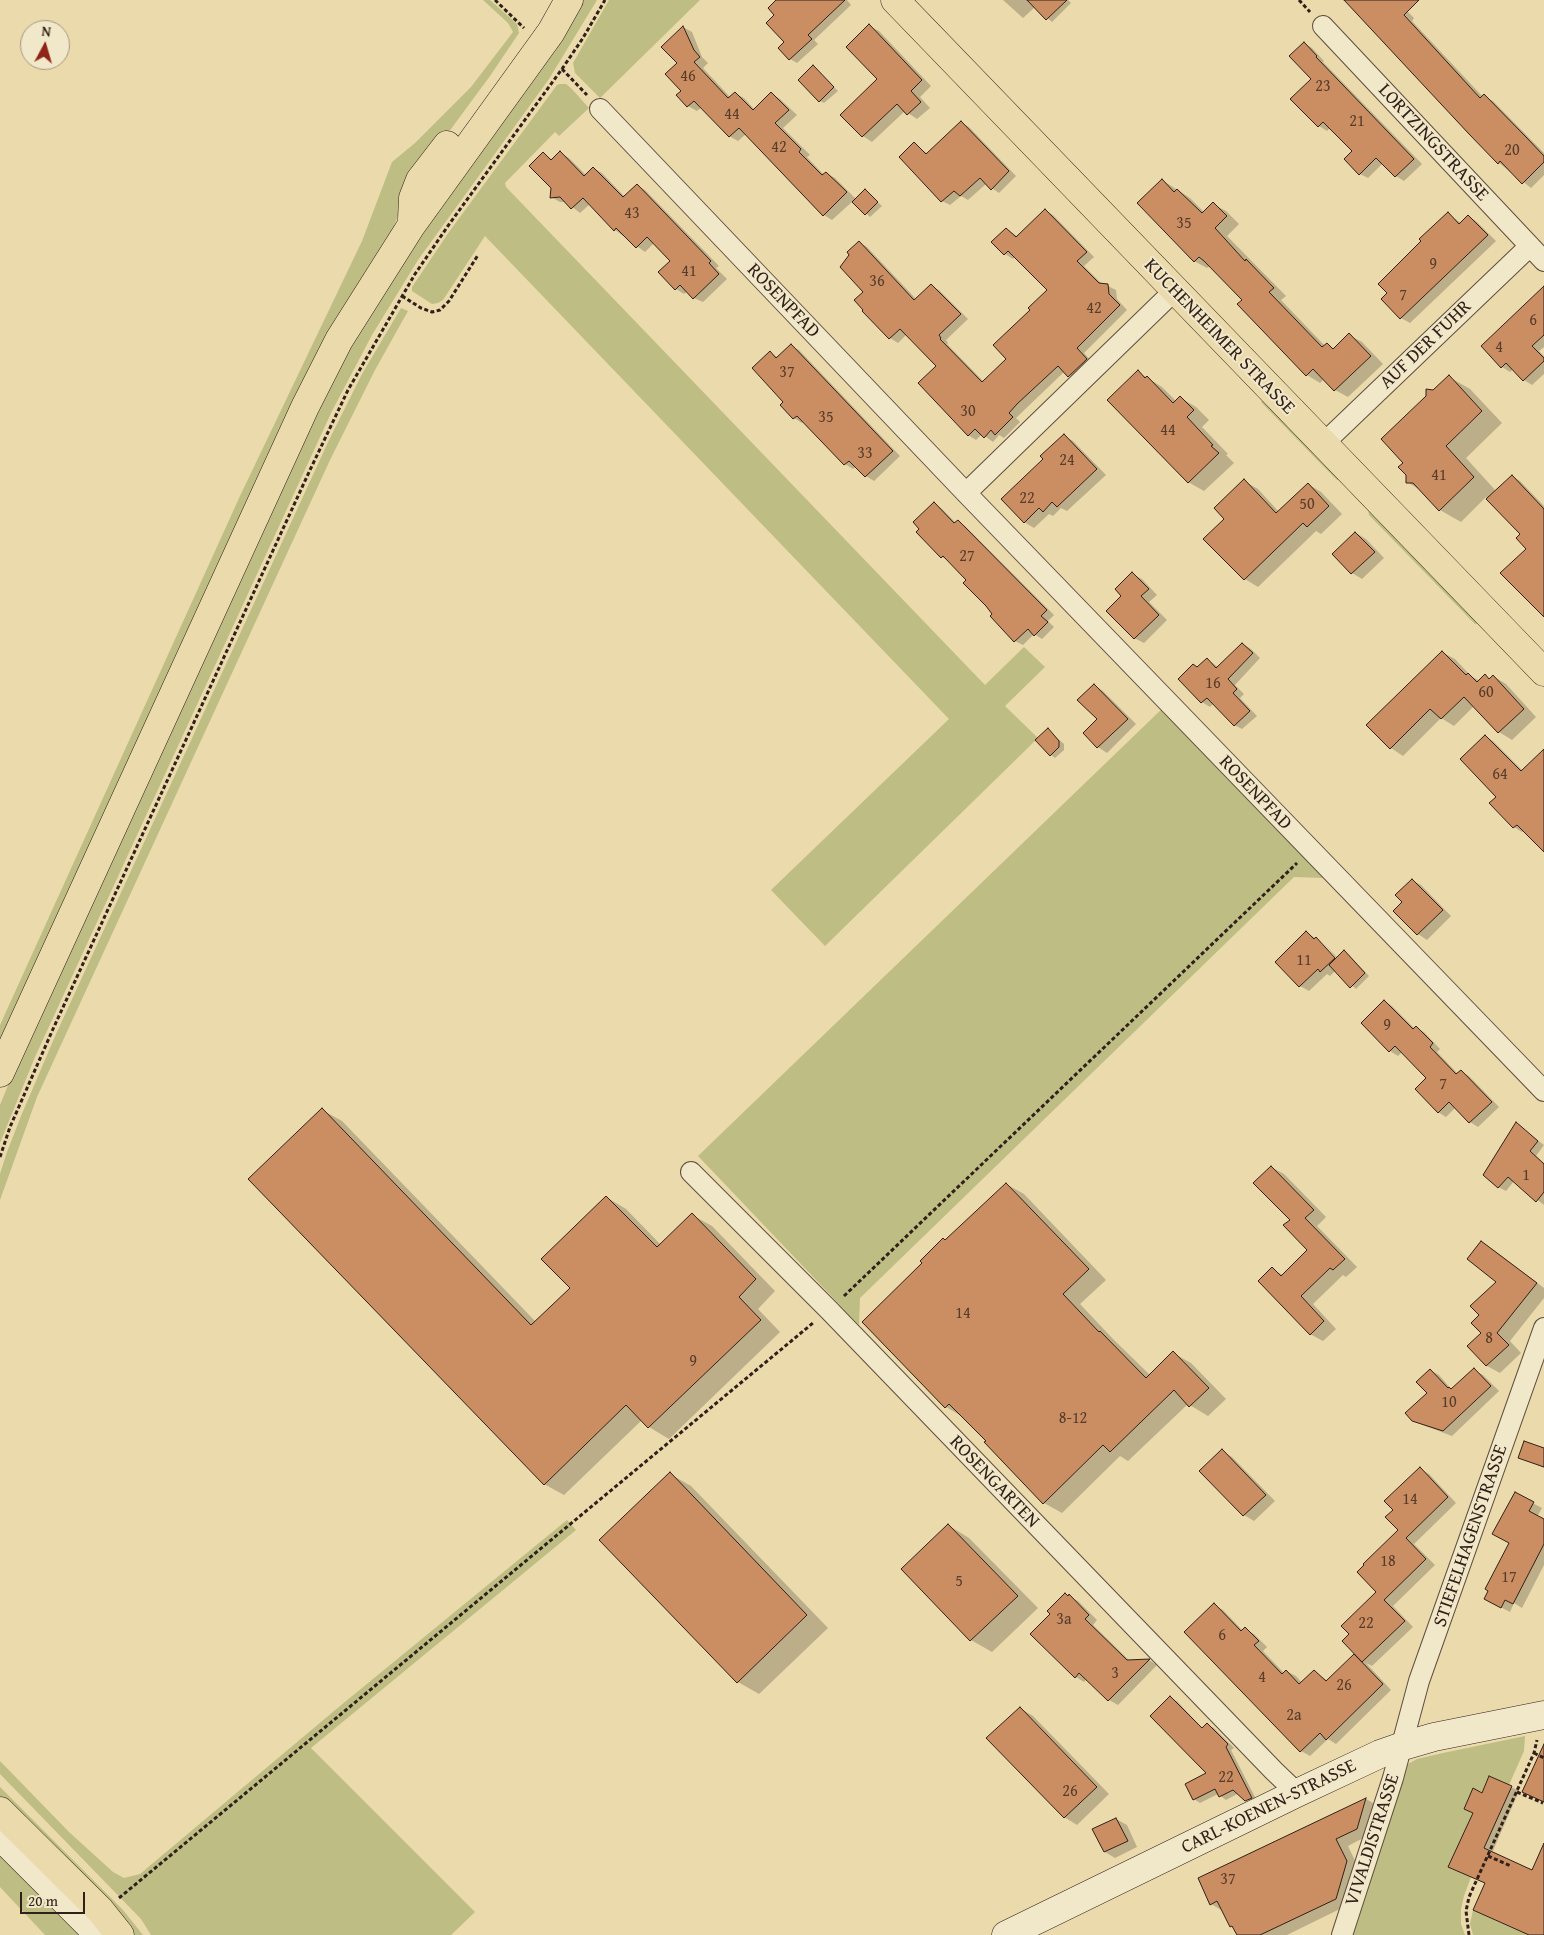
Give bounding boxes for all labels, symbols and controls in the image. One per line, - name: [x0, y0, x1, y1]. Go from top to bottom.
- north arrow: [20, 20, 70, 70]
- text: N: [41, 21, 52, 42]
- house number: 46: [680, 67, 696, 87]
- house number: 23: [1315, 77, 1331, 97]
- street label: LORTZINGSTRASSE: [1373, 80, 1493, 206]
- house number: 44: [724, 105, 740, 125]
- house number: 21: [1349, 112, 1365, 132]
- house number: 42: [771, 138, 787, 158]
- house number: 20: [1504, 141, 1520, 161]
- house number: 43: [624, 204, 640, 224]
- house number: 35: [1176, 214, 1192, 234]
- street label: KUCHENHEIMER STRASSE: [1139, 254, 1299, 420]
- house number: 9: [1429, 255, 1437, 275]
- street label: ROSENPFAD: [742, 259, 824, 343]
- house number: 41: [681, 262, 697, 282]
- house number: 36: [869, 272, 885, 292]
- house number: 7: [1399, 286, 1407, 306]
- street label: AUF DER FUHR: [1376, 296, 1476, 394]
- house number: 42: [1086, 299, 1102, 319]
- house number: 6: [1529, 311, 1537, 331]
- house number: 4: [1495, 338, 1503, 358]
- house number: 37: [779, 363, 795, 383]
- house number: 30: [960, 402, 976, 422]
- house number: 35: [818, 408, 834, 428]
- house number: 44: [1160, 421, 1176, 441]
- house number: 33: [857, 444, 873, 464]
- house number: 24: [1059, 451, 1075, 471]
- house number: 41: [1431, 466, 1447, 486]
- house number: 22: [1019, 489, 1035, 509]
- house number: 50: [1299, 495, 1315, 515]
- house number: 27: [959, 547, 975, 567]
- house number: 16: [1205, 674, 1221, 694]
- house number: 60: [1478, 683, 1494, 703]
- street label: ROSENPFAD: [1214, 751, 1296, 835]
- house number: 64: [1492, 765, 1508, 785]
- house number: 11: [1296, 951, 1312, 971]
- house number: 9: [1383, 1016, 1391, 1036]
- house number: 7: [1439, 1075, 1447, 1095]
- house number: 1: [1522, 1166, 1530, 1186]
- house number: 14: [955, 1304, 971, 1324]
- house number: 8: [1485, 1329, 1493, 1349]
- house number: 9: [689, 1352, 697, 1372]
- house number: 10: [1441, 1393, 1457, 1413]
- house number: 8-12: [1059, 1409, 1087, 1429]
- street label: ROSENGARTEN: [944, 1431, 1044, 1533]
- street label: STIEFELHAGENSTRASSE: [1429, 1442, 1513, 1630]
- house number: 14: [1402, 1490, 1418, 1510]
- house number: 18: [1380, 1552, 1396, 1572]
- house number: 17: [1501, 1568, 1517, 1588]
- house number: 5: [955, 1572, 963, 1592]
- house number: 3a: [1056, 1610, 1072, 1630]
- house number: 22: [1358, 1614, 1374, 1634]
- house number: 6: [1218, 1626, 1226, 1646]
- house number: 3: [1111, 1664, 1119, 1684]
- house number: 4: [1258, 1668, 1266, 1688]
- house number: 26: [1336, 1676, 1352, 1696]
- house number: 2a: [1286, 1706, 1302, 1726]
- street label: CARL-KOENEN-STRASSE: [1178, 1755, 1360, 1859]
- house number: 22: [1218, 1768, 1234, 1788]
- street label: VIVALDISTRASSE: [1341, 1771, 1405, 1909]
- house number: 26: [1062, 1782, 1078, 1802]
- house number: 37: [1220, 1870, 1236, 1890]
- scale bar: [22, 1882, 88, 1914]
- text: 20 m: [28, 1890, 58, 1911]

